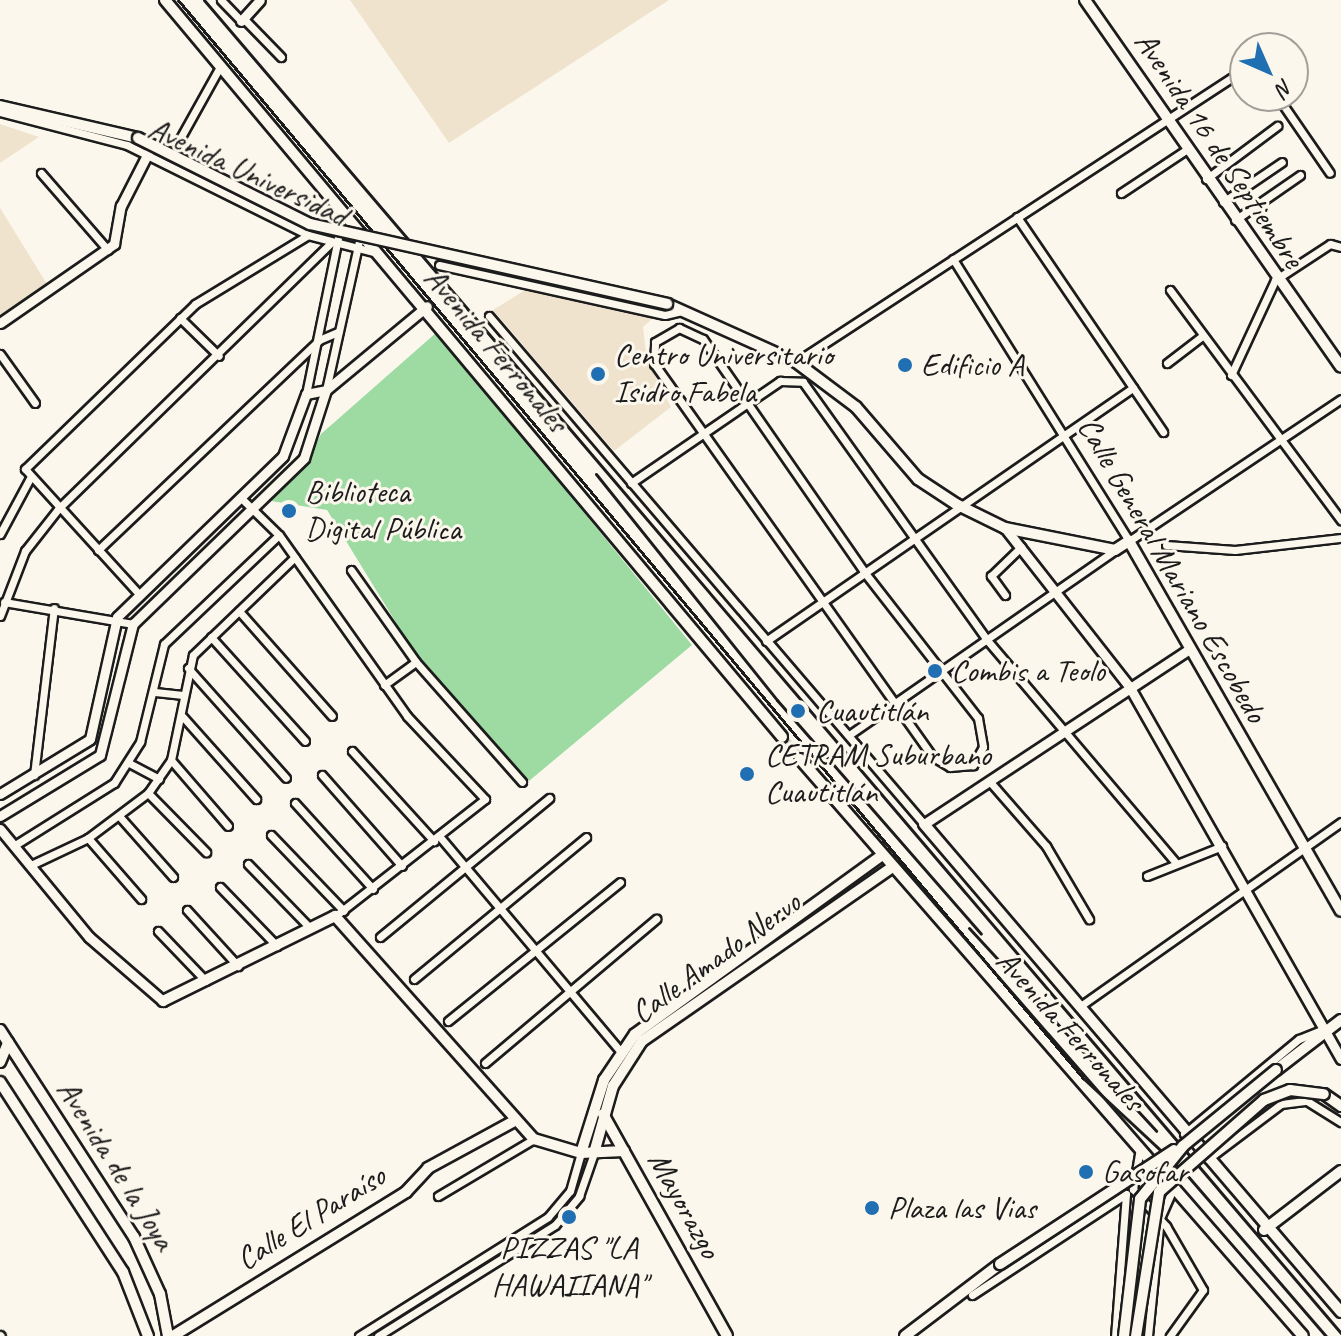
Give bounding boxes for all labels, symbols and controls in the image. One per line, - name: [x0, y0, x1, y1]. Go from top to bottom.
- street label: Avenida 16 de Septiembre: [1126, 25, 1312, 275]
- north arrow: [1229, 32, 1309, 112]
- text: N: [1270, 73, 1299, 102]
- street label: Avenida Universidad: [142, 109, 354, 235]
- street label: Avenida Ferronales: [416, 260, 576, 440]
- place label: Centro Universitario Isidro Fabela: [614, 337, 834, 412]
- place label: Edificio A: [921, 346, 1023, 384]
- marker: Edificio A: [896, 356, 914, 374]
- marker: Centro Universitario Isidro Fabela: [589, 365, 607, 383]
- street label: Calle General Mariano Escobedo: [1069, 410, 1275, 730]
- place label: Biblioteca Digital Pública: [305, 474, 461, 549]
- marker: Biblioteca Digital Pública: [280, 502, 298, 520]
- place label: Combis a Teolo: [951, 652, 1106, 690]
- marker: Combis a Teolo: [926, 662, 944, 680]
- place label: Cuautitlán: [816, 692, 928, 730]
- marker: Cuautitlán: [787, 700, 809, 722]
- place label: CETRAM Suburbano Cuautitlán: [765, 737, 990, 812]
- marker: CETRAM Suburbano Cuautitlán: [736, 763, 758, 785]
- street label: Calle Amado Nervo: [623, 883, 809, 1033]
- street label: Avenida Ferronales: [988, 942, 1152, 1120]
- street label: Avenida de la Joya: [49, 1073, 183, 1257]
- street label: Mayorazgo: [639, 1145, 729, 1265]
- place label: Gasofar: [1102, 1153, 1188, 1191]
- street label: Calle El Paraíso: [229, 1157, 393, 1279]
- marker: Gasofar: [1077, 1163, 1095, 1181]
- place label: Plaza las Vias: [888, 1189, 1037, 1227]
- marker: Plaza las Vias: [863, 1199, 881, 1217]
- marker: PIZZAS "LA HAWAIIANA": [560, 1208, 578, 1226]
- place label: PIZZAS "LA HAWAIIANA": [492, 1230, 646, 1305]

